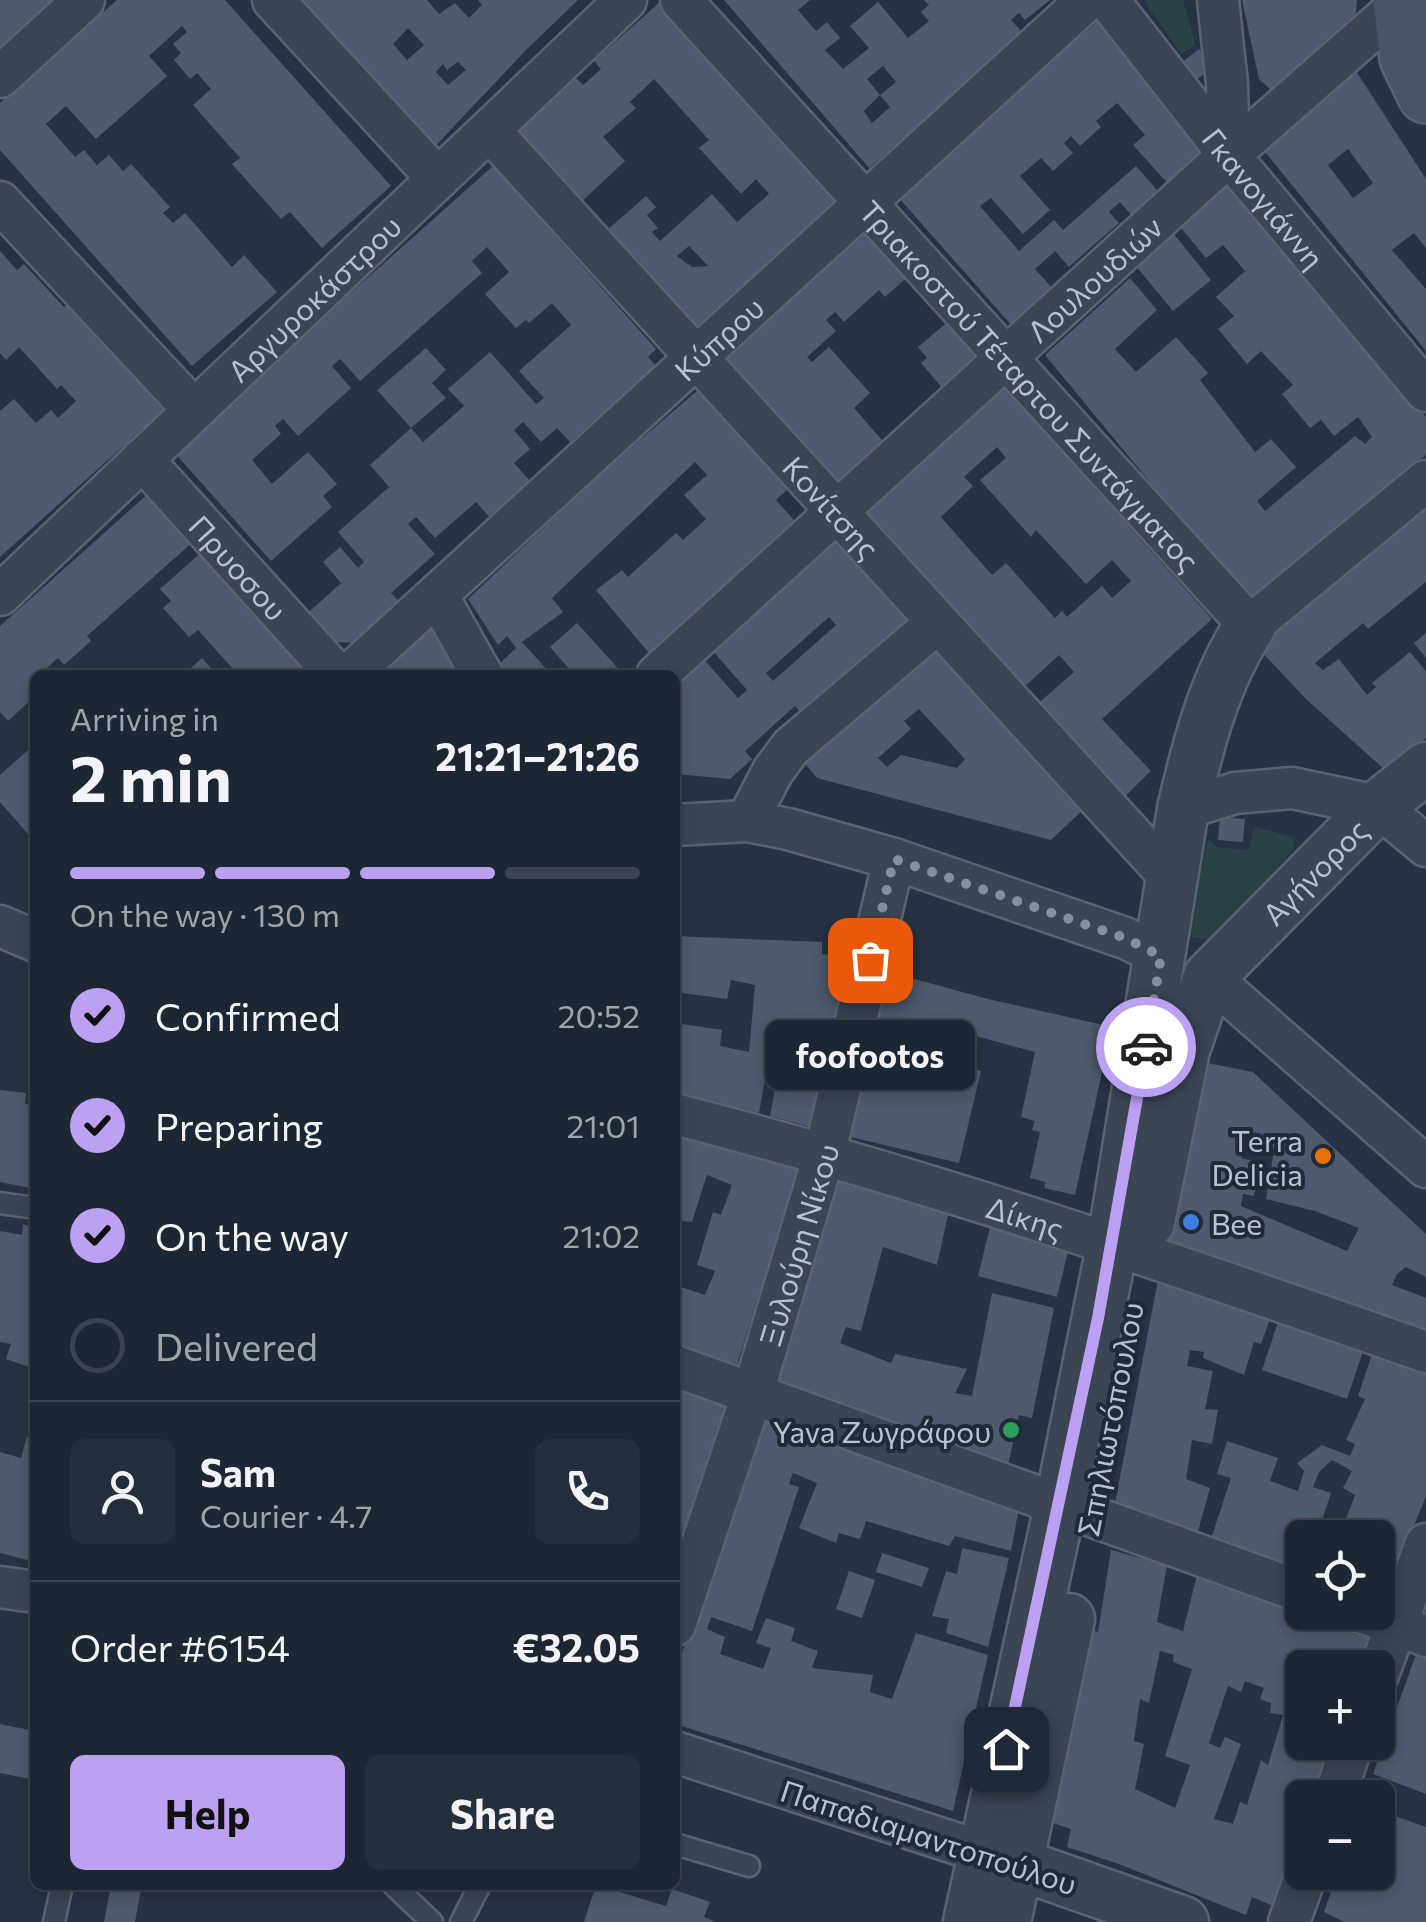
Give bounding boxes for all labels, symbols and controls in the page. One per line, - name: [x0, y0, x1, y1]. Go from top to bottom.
- street label: Γκανογιάννη: [1196, 120, 1333, 275]
- street label: Τριακοστού Τέταρτου Συντάγματος: [853, 192, 1209, 578]
- street label: Αργυροκάστρου: [219, 206, 408, 388]
- street label: Λουλουδιών: [1018, 207, 1169, 349]
- street label: Κύπρου: [666, 288, 770, 387]
- street label: Κονίτσης: [776, 448, 888, 565]
- street label: Πρυοσου: [182, 507, 296, 627]
- text: Arriving in: [70, 698, 219, 738]
- text: 21:21–21:26: [435, 732, 640, 779]
- text: 2 min: [70, 736, 232, 815]
- street label: Αγήνορος: [1254, 810, 1374, 932]
- text: On the way · 130 m: [70, 894, 340, 934]
- pin: [828, 918, 913, 1003]
- icon: bag: [843, 933, 898, 988]
- icon: check: [70, 988, 125, 1043]
- text: Confirmed: [155, 992, 341, 1039]
- text: 20:52: [558, 995, 640, 1035]
- courier: [1096, 997, 1196, 1097]
- callout: foofootos: [765, 1020, 975, 1090]
- icon: car: [1119, 1020, 1174, 1075]
- text: foofootos: [796, 1035, 944, 1075]
- icon: check: [70, 1098, 125, 1153]
- text: Preparing: [155, 1102, 323, 1149]
- text: 21:01: [566, 1105, 640, 1145]
- place label: Terra Delicia: [1212, 1121, 1303, 1192]
- street label: Ξυλούρη Νίκου: [750, 1139, 845, 1350]
- marker: Terra Delicia: [1312, 1145, 1334, 1167]
- street label: Δίκης: [982, 1187, 1069, 1246]
- place label: Bee: [1211, 1204, 1262, 1241]
- icon: check: [70, 1208, 125, 1263]
- marker: Bee: [1180, 1211, 1202, 1233]
- text: On the way: [155, 1212, 349, 1259]
- text: 21:02: [562, 1215, 640, 1255]
- street label: Σπηλιωτόπουλου: [1068, 1299, 1150, 1539]
- text: Delivered: [155, 1322, 318, 1369]
- place label: Yava Ζωγράφου: [773, 1412, 991, 1449]
- marker: Yava Ζωγράφου: [1000, 1419, 1022, 1441]
- button: person: [70, 1439, 175, 1544]
- button: phone: [535, 1439, 640, 1544]
- text: Sam: [200, 1448, 276, 1495]
- text: Courier · 4.7: [200, 1495, 373, 1535]
- map controls: [1285, 1520, 1395, 1890]
- button: locate: [1285, 1520, 1395, 1630]
- text: Order #6154: [70, 1623, 290, 1670]
- text: €32.05: [513, 1623, 640, 1670]
- button: +: [1285, 1650, 1395, 1760]
- pin: [964, 1707, 1049, 1792]
- icon: home: [979, 1722, 1034, 1777]
- button: Help: [70, 1755, 345, 1870]
- button: Share: [365, 1755, 640, 1870]
- street label: Παπαδιαμαντοπούλου: [776, 1771, 1082, 1901]
- button: −: [1285, 1780, 1395, 1890]

